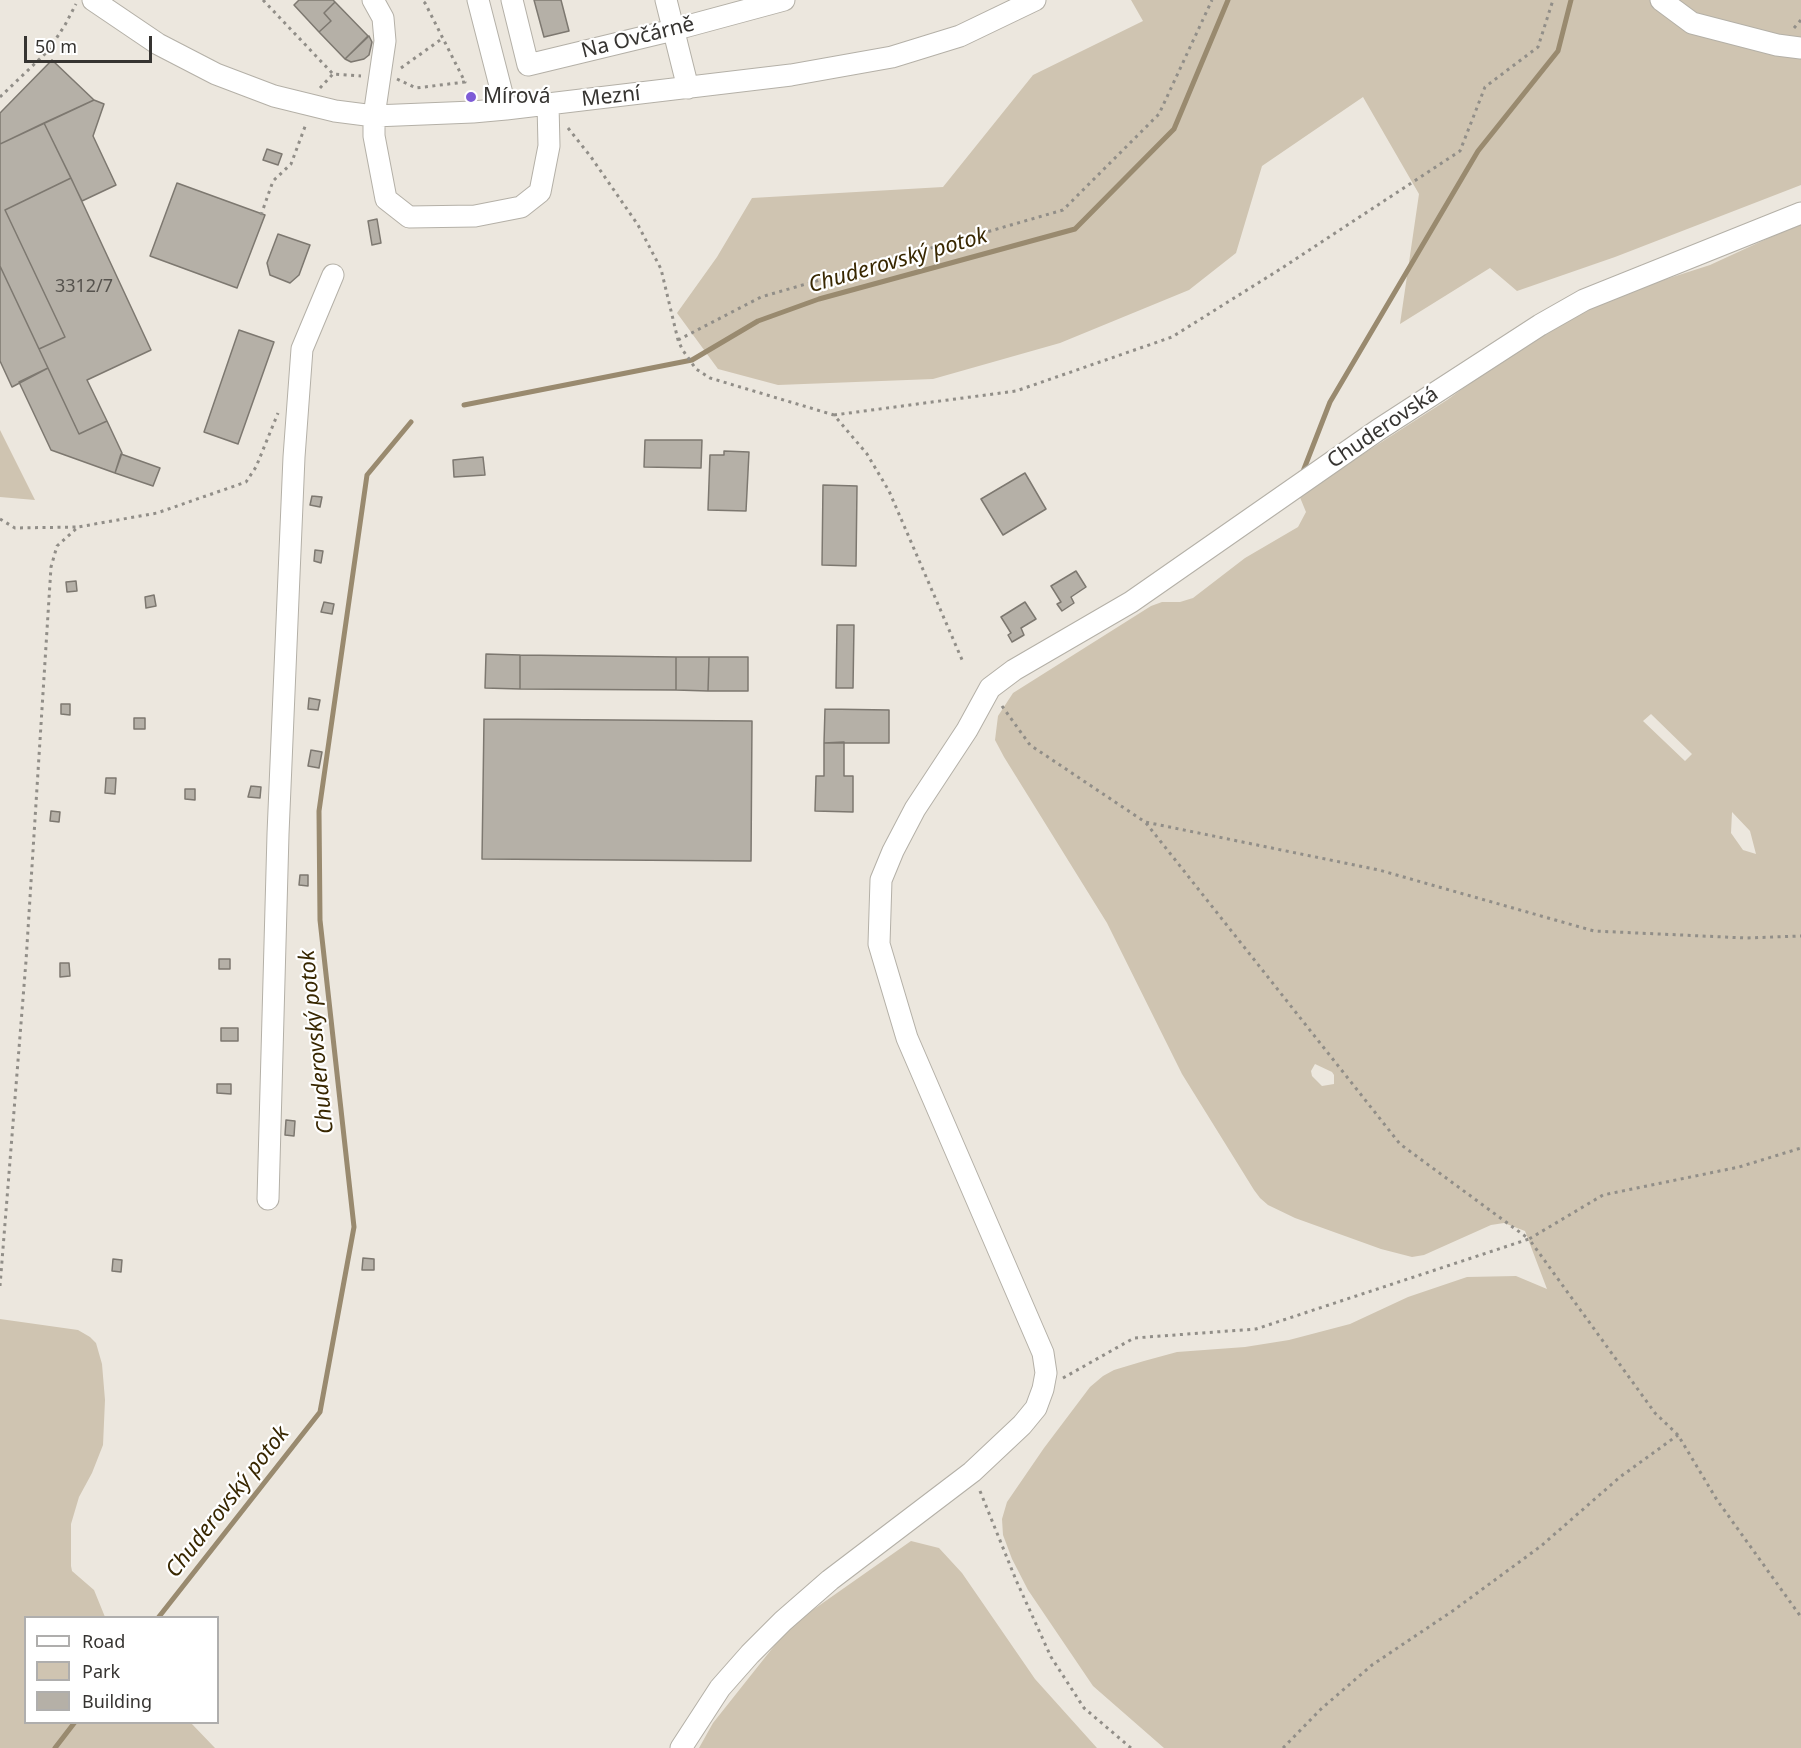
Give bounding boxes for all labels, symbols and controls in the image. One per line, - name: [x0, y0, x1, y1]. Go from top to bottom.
- street label: Na Ovčárně: [579, 12, 697, 64]
- scale bar: [27, 24, 154, 62]
- text: 50 m: [35, 34, 77, 58]
- street label: Mezní: [580, 81, 642, 113]
- place label: Mírová: [483, 84, 550, 110]
- marker: Mírová: [464, 90, 478, 104]
- water label: Chuderovský potok: [806, 223, 990, 299]
- house number: 3312/7: [55, 276, 113, 298]
- street label: Chuderovská: [1323, 382, 1443, 474]
- water label: Chuderovský potok: [294, 949, 340, 1135]
- water label: Chuderovský potok: [161, 1421, 295, 1583]
- legend: [24, 1616, 219, 1724]
- text: Road: [82, 1629, 125, 1653]
- text: Park: [82, 1659, 120, 1683]
- text: Building: [82, 1689, 152, 1713]

